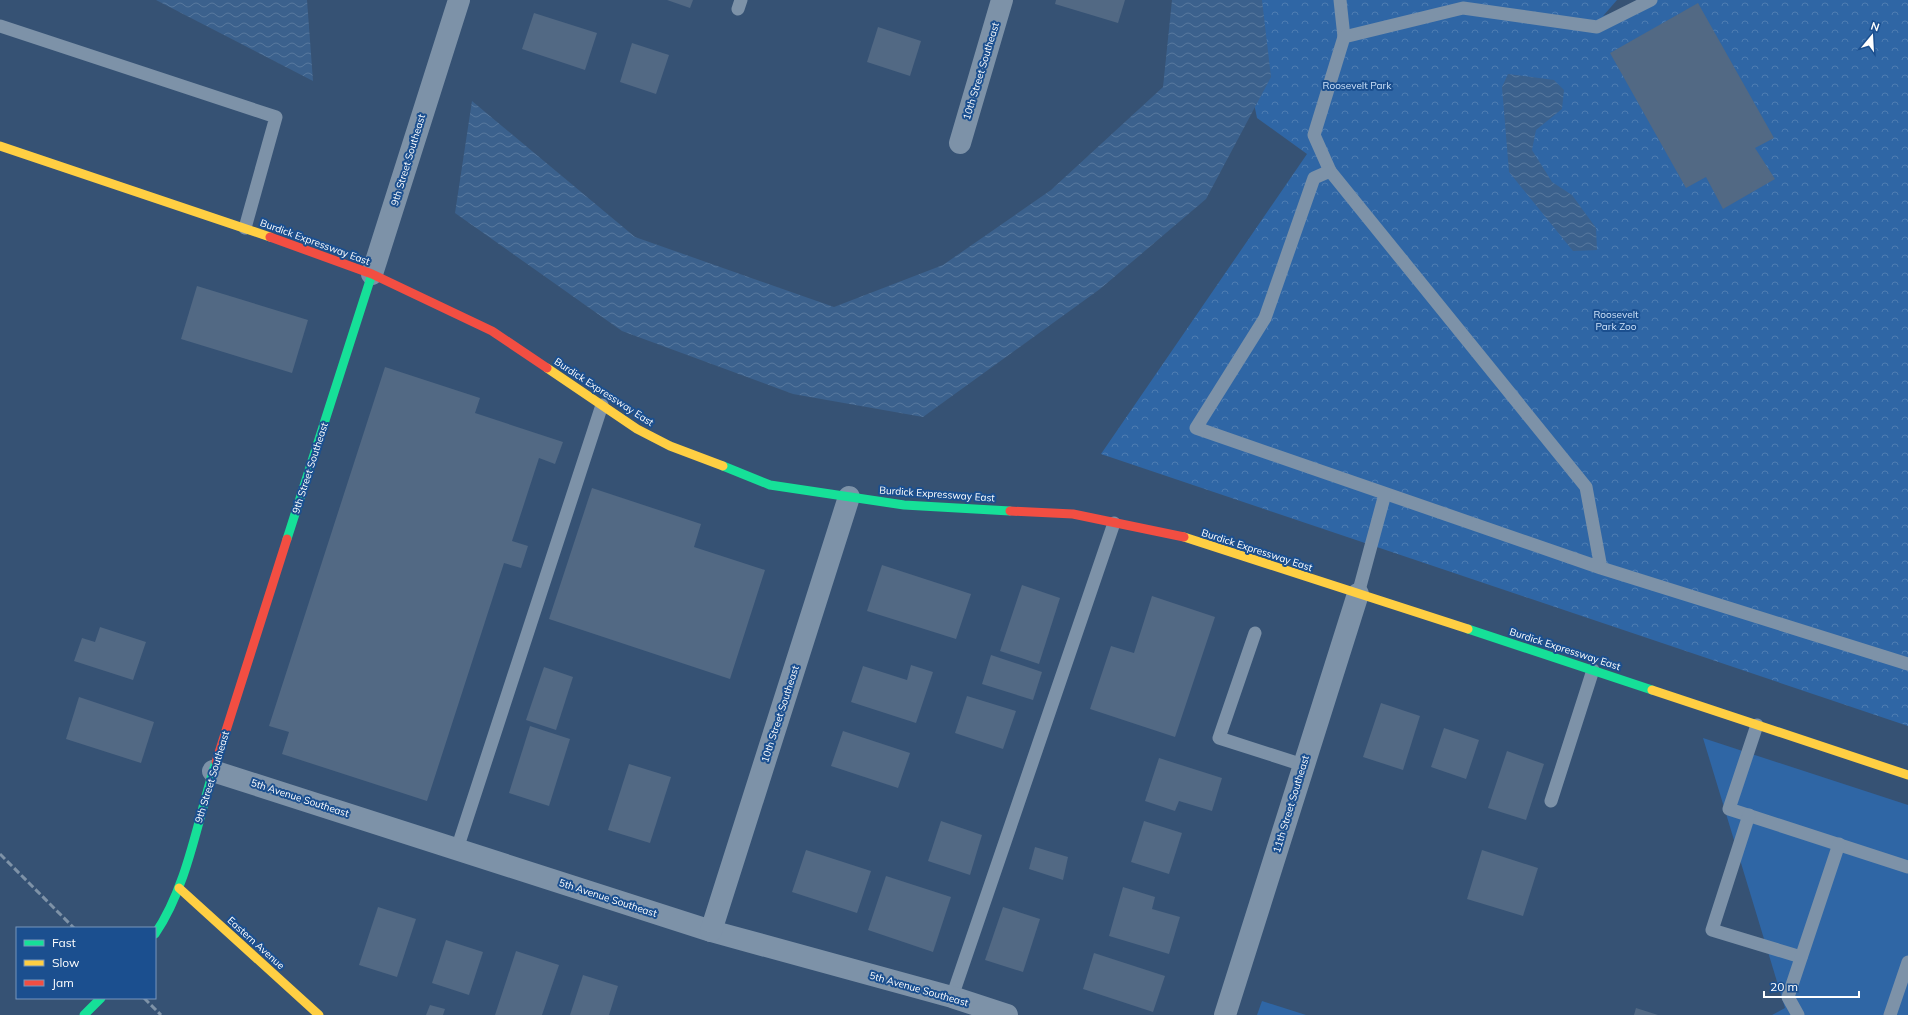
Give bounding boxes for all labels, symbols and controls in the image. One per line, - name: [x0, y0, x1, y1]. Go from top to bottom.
- north arrow: [1852, 16, 1892, 56]
- text: N: [1869, 19, 1881, 34]
- street label: 10th Street Southeast: [960, 20, 1002, 121]
- park label: Roosevelt Park: [1323, 79, 1392, 92]
- street label: 9th Street Southeast: [388, 112, 428, 207]
- street label: Burdick Expressway East: [258, 216, 372, 268]
- park label: Roosevelt Park Zoo: [1593, 308, 1639, 333]
- street label: Burdick Expressway East: [552, 355, 657, 429]
- street label: 9th Street Southeast: [289, 420, 331, 515]
- street label: Burdick Expressway East: [879, 483, 996, 505]
- street label: Burdick Expressway East: [1200, 526, 1315, 574]
- street label: Burdick Expressway East: [1508, 625, 1623, 673]
- street label: 10th Street Southeast: [758, 663, 802, 764]
- street label: 9th Street Southeast: [192, 729, 232, 824]
- street label: 11th Street Southeast: [1270, 753, 1312, 854]
- street label: 5th Avenue Southeast: [249, 776, 351, 820]
- street label: 5th Avenue Southeast: [557, 876, 659, 920]
- street label: Eastern Avenue: [225, 914, 287, 972]
- legend: [16, 927, 156, 999]
- text: Fast: [52, 935, 76, 950]
- text: Slow: [52, 955, 80, 970]
- street label: 5th Avenue Southeast: [868, 969, 970, 1009]
- scale bar: [1764, 973, 1859, 999]
- text: Jam: [52, 975, 74, 990]
- text: 20 m: [1770, 979, 1798, 994]

